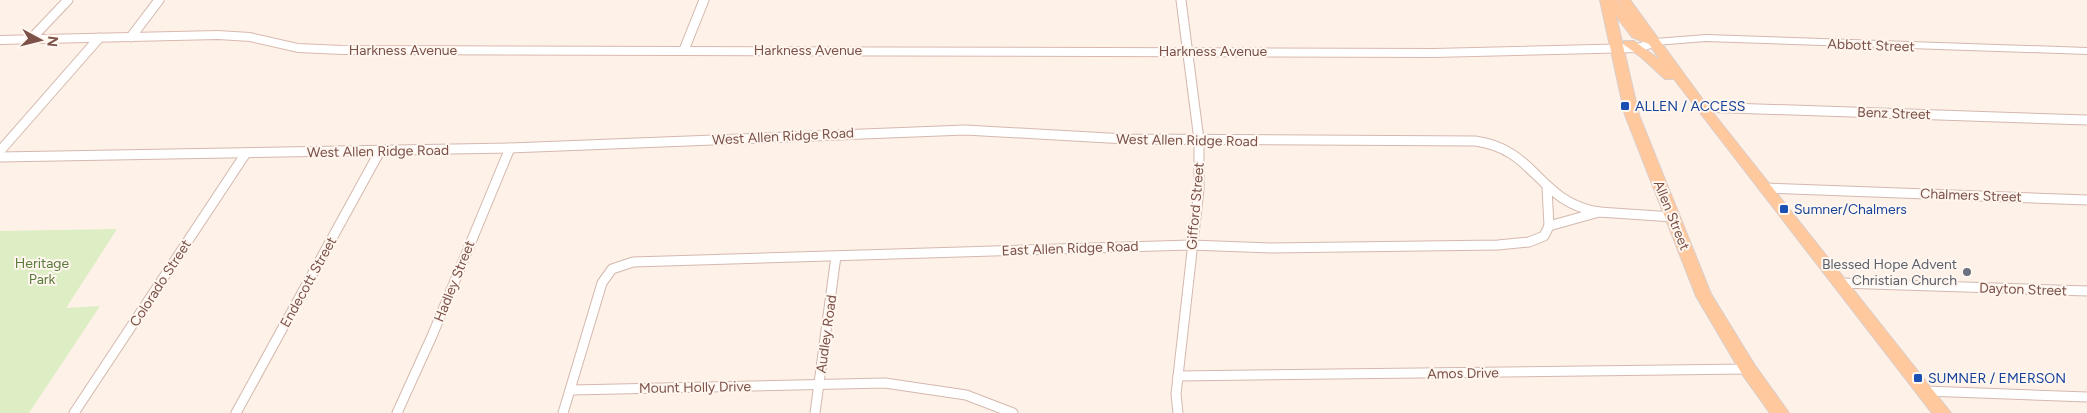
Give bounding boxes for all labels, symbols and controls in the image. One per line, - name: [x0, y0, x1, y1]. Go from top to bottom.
- north arrow: [15, 15, 65, 65]
- text: N: [43, 35, 62, 48]
- street label: Abbott Street: [1827, 35, 1915, 56]
- street label: Harkness Avenue: [349, 42, 458, 59]
- street label: Harkness Avenue: [754, 42, 863, 59]
- street label: Harkness Avenue: [1159, 43, 1268, 60]
- place label: ALLEN / ACCESS: [1635, 98, 1745, 115]
- marker: ALLEN / ACCESS: [1619, 100, 1631, 112]
- street label: Benz Street: [1857, 104, 1931, 123]
- street label: West Allen Ridge Road: [712, 124, 854, 149]
- street label: West Allen Ridge Road: [1116, 131, 1258, 150]
- street label: West Allen Ridge Road: [307, 142, 449, 161]
- street label: Gifford Street: [1183, 162, 1208, 251]
- street label: Allen Street: [1650, 178, 1693, 253]
- street label: Chalmers Street: [1920, 185, 2022, 206]
- place label: Sumner/Chalmers: [1794, 201, 1907, 218]
- marker: Sumner/Chalmers: [1778, 203, 1790, 215]
- street label: Endecott Street: [277, 234, 340, 330]
- street label: Colorado Street: [126, 237, 195, 330]
- street label: Hadley Street: [430, 238, 479, 324]
- street label: East Allen Ridge Road: [1001, 238, 1139, 259]
- park label: Heritage Park: [15, 255, 70, 288]
- place label: Blessed Hope Advent Christian Church: [1822, 256, 1957, 289]
- marker: Blessed Hope Advent Christian Church: [1961, 266, 1973, 278]
- street label: Dayton Street: [1979, 279, 2067, 300]
- street label: Audley Road: [813, 294, 840, 374]
- street label: Amos Drive: [1427, 364, 1499, 383]
- place label: SUMNER / EMERSON: [1928, 370, 2066, 387]
- marker: SUMNER / EMERSON: [1912, 372, 1924, 384]
- street label: Mount Holly Drive: [639, 378, 752, 397]

